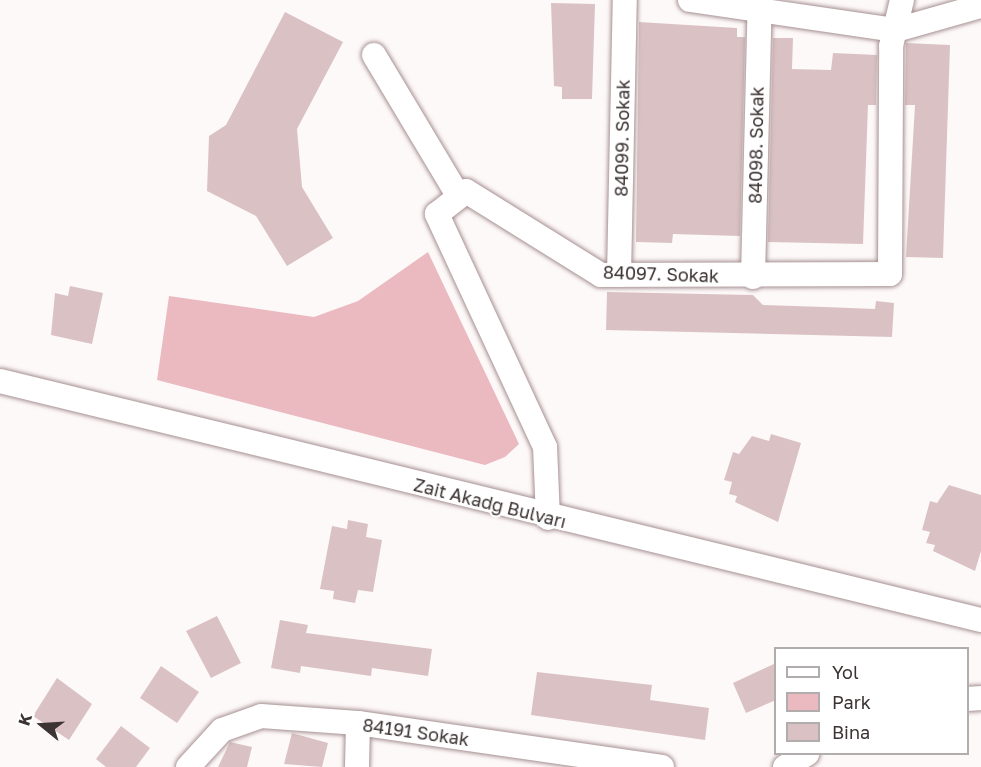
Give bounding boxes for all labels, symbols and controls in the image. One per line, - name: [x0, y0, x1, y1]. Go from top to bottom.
- street label: 84099. Sokak: [610, 79, 634, 197]
- street label: 84098. Sokak: [744, 86, 768, 204]
- street label: 84097. Sokak: [603, 261, 719, 287]
- street label: Zait Akadğ Bulvarı: [412, 474, 568, 532]
- legend: [774, 647, 969, 755]
- text: Yol: [832, 661, 859, 683]
- text: Park: [832, 691, 871, 713]
- north arrow: [12, 695, 72, 755]
- text: K: [14, 711, 36, 728]
- street label: 84191 Sokak: [361, 714, 471, 750]
- text: Bina: [832, 721, 870, 743]

